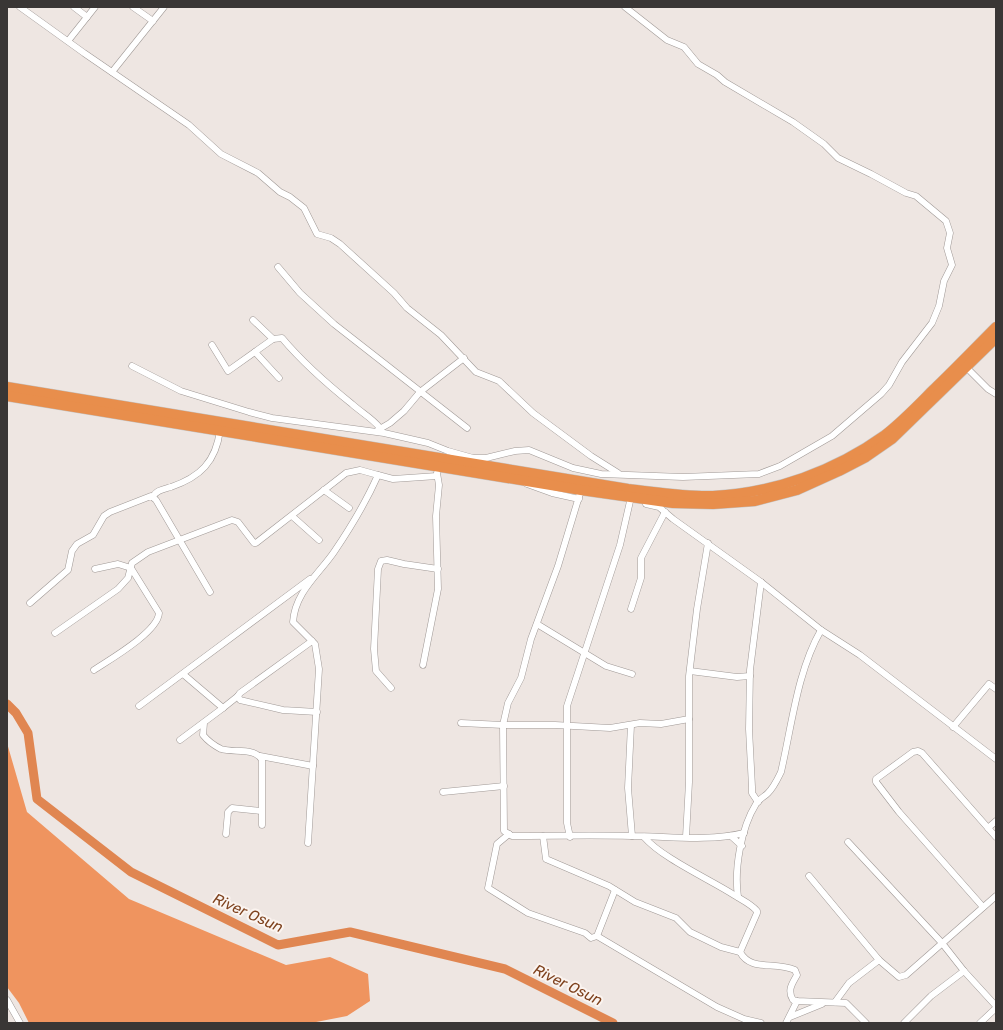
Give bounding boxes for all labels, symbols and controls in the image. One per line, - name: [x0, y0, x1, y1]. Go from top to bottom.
- water label: River Osun: [210, 890, 286, 936]
- water label: River Osun: [530, 960, 606, 1010]

